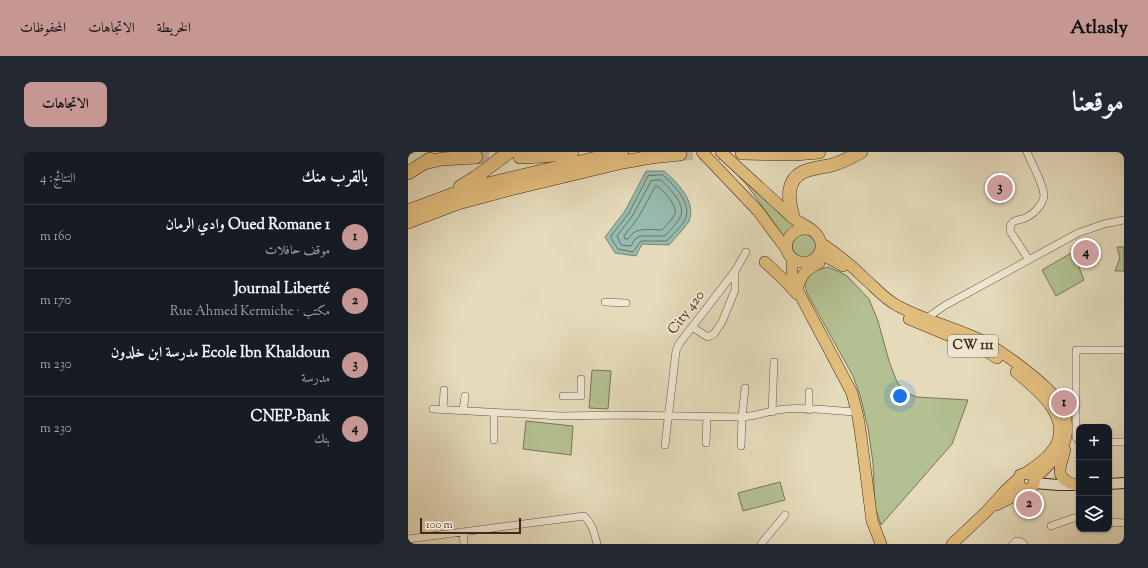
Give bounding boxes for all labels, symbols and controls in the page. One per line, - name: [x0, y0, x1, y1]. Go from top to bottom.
- text: Atlasly: [1070, 15, 1128, 42]
- text: المحفوظات: [20, 19, 66, 39]
- text: الاتجاهات: [88, 19, 135, 39]
- text: الخريطة: [157, 19, 191, 39]
- button: الاتجاهات: [24, 82, 107, 127]
- text: موقعنا: [1072, 84, 1124, 124]
- text: بالقرب منك: [302, 166, 368, 190]
- text: النتائج: 4: [40, 170, 76, 188]
- pin: 3: [987, 173, 1013, 203]
- text: Oued Romane 1 وادي الرمان: [165, 215, 330, 236]
- text: 160 m: [40, 228, 71, 246]
- text: 1: [353, 228, 357, 246]
- pin: 4: [1073, 238, 1099, 268]
- text: موقف حافلات: [265, 242, 330, 260]
- text: Journal Liberté: [234, 279, 330, 300]
- street label: City 420: [664, 287, 710, 339]
- text: 170 m: [40, 292, 71, 310]
- text: 2: [352, 292, 358, 310]
- text: مكتب · Rue Ahmed Kermiche: [170, 303, 330, 321]
- road number: CW 111: [948, 335, 998, 357]
- text: Ecole Ibn Khaldoun مدرسة ابن خلدون: [111, 343, 330, 364]
- text: 230 m: [40, 356, 72, 374]
- text: 3: [352, 356, 358, 374]
- text: مدرسة: [301, 370, 330, 388]
- your location: [890, 386, 910, 406]
- pin: 1: [1051, 388, 1077, 418]
- text: CNEP-Bank: [251, 407, 330, 428]
- text: 230 m: [40, 420, 72, 438]
- text: 4: [352, 420, 358, 438]
- map controls: [1076, 424, 1112, 532]
- button: +: [1076, 424, 1112, 460]
- text: بنك: [314, 431, 330, 449]
- button: −: [1076, 460, 1112, 496]
- pin: 2: [1016, 489, 1042, 519]
- button: layers: [1076, 496, 1112, 532]
- scale bar: [420, 516, 521, 535]
- text: 100 m: [426, 517, 453, 533]

